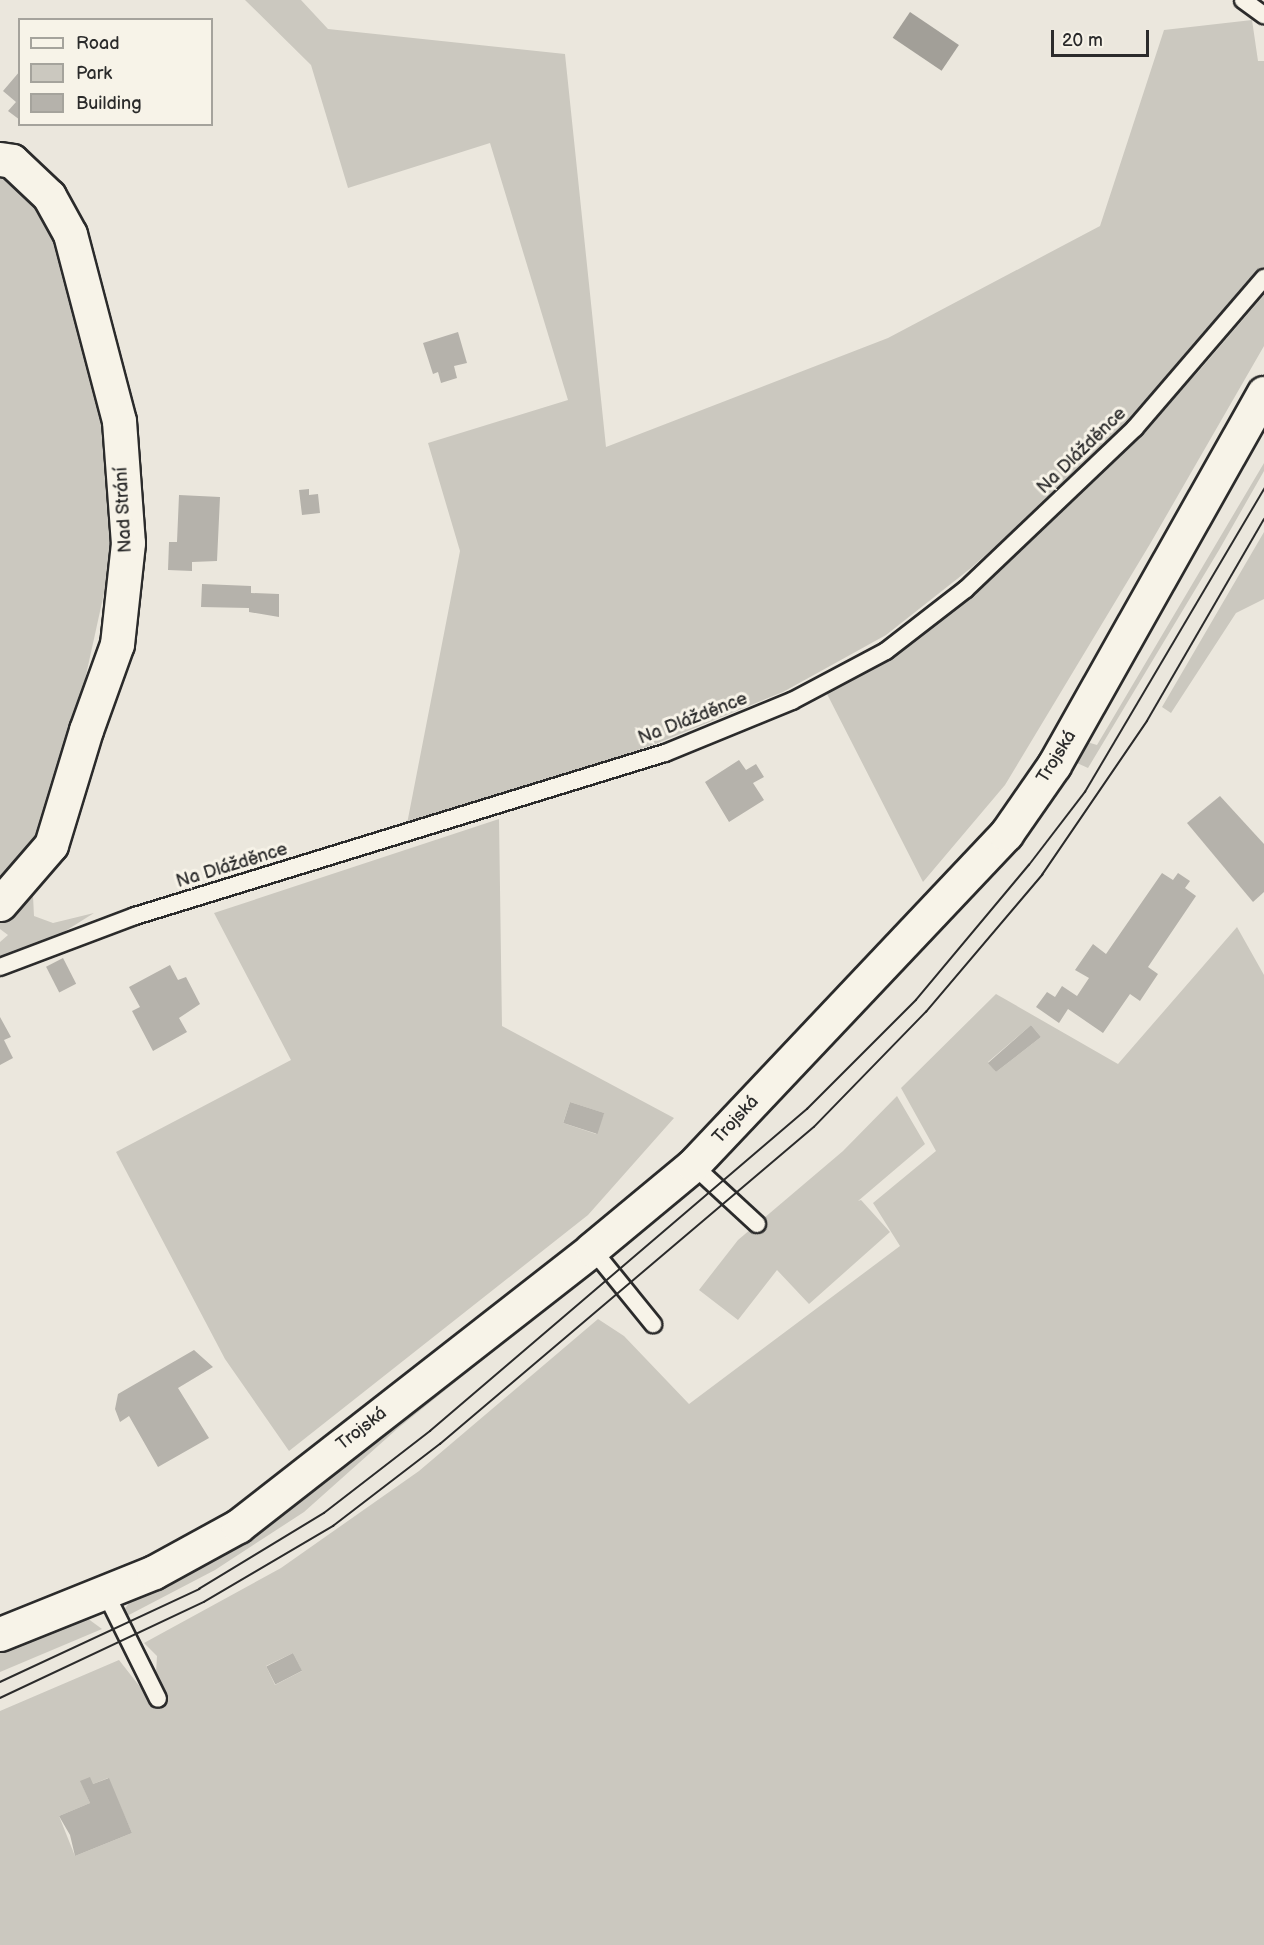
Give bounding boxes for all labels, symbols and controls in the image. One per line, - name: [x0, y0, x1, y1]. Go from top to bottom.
- legend: [18, 18, 213, 126]
- scale bar: [1054, 18, 1152, 56]
- text: 20 m: [1062, 30, 1103, 51]
- text: Road: [76, 33, 120, 54]
- text: Park: [76, 63, 112, 84]
- text: Building: [76, 93, 142, 114]
- street label: Na Dlážděnce: [1033, 403, 1131, 499]
- street label: Nad Strání: [111, 466, 137, 554]
- street label: Na Dlážděnce: [635, 688, 751, 750]
- street label: Trojská: [1033, 727, 1081, 787]
- street label: Na Dlážděnce: [174, 839, 290, 893]
- street label: Trojská: [708, 1091, 764, 1149]
- street label: Trojská: [333, 1403, 391, 1455]

